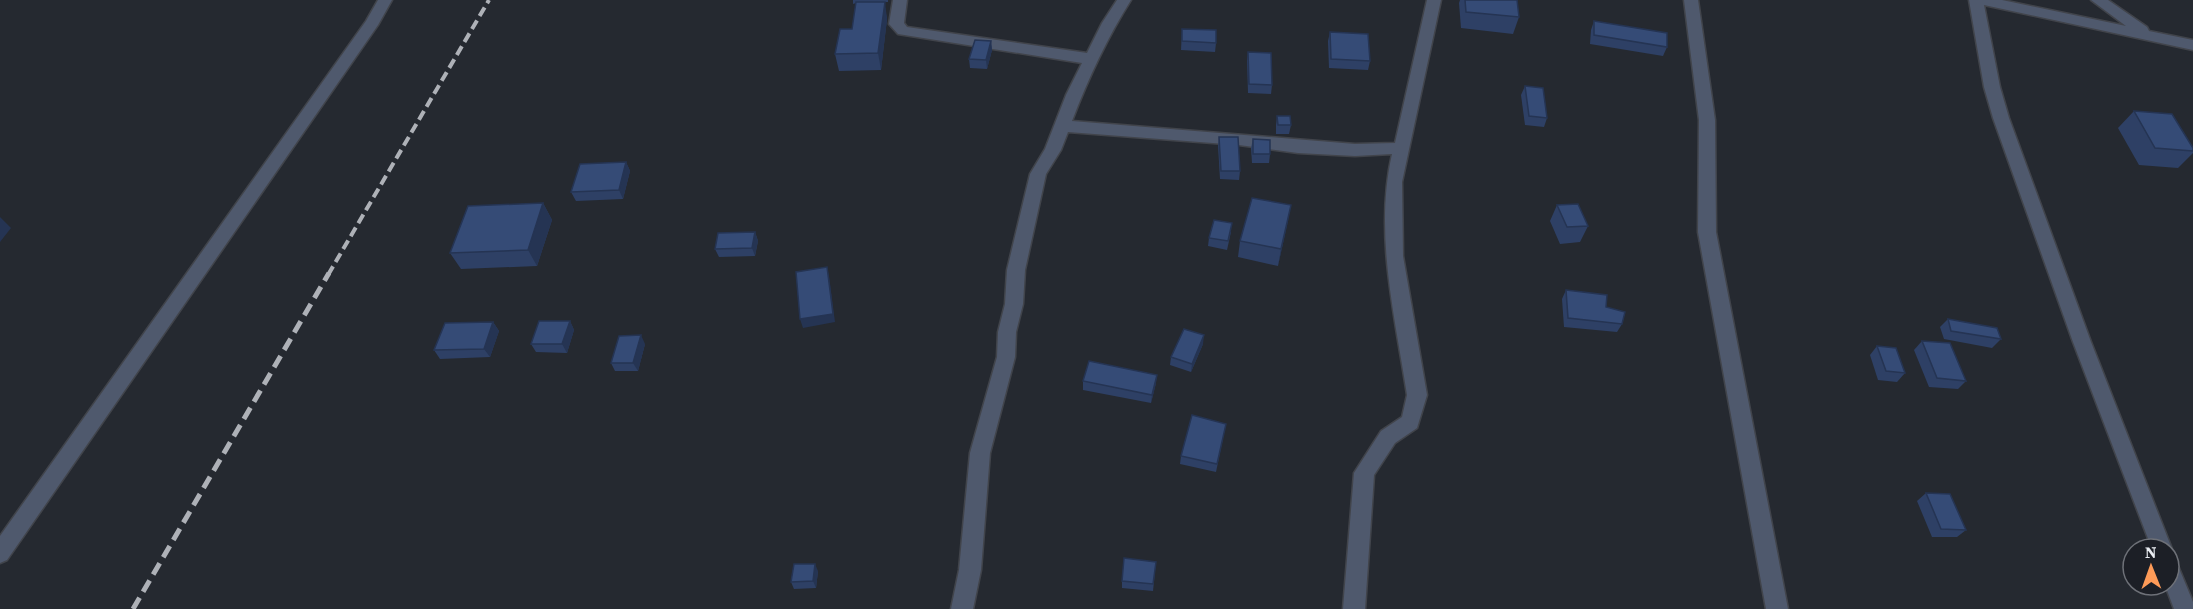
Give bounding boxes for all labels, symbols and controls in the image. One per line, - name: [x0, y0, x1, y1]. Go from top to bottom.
- north arrow: [2121, 537, 2181, 597]
- text: N: [2145, 541, 2157, 563]

